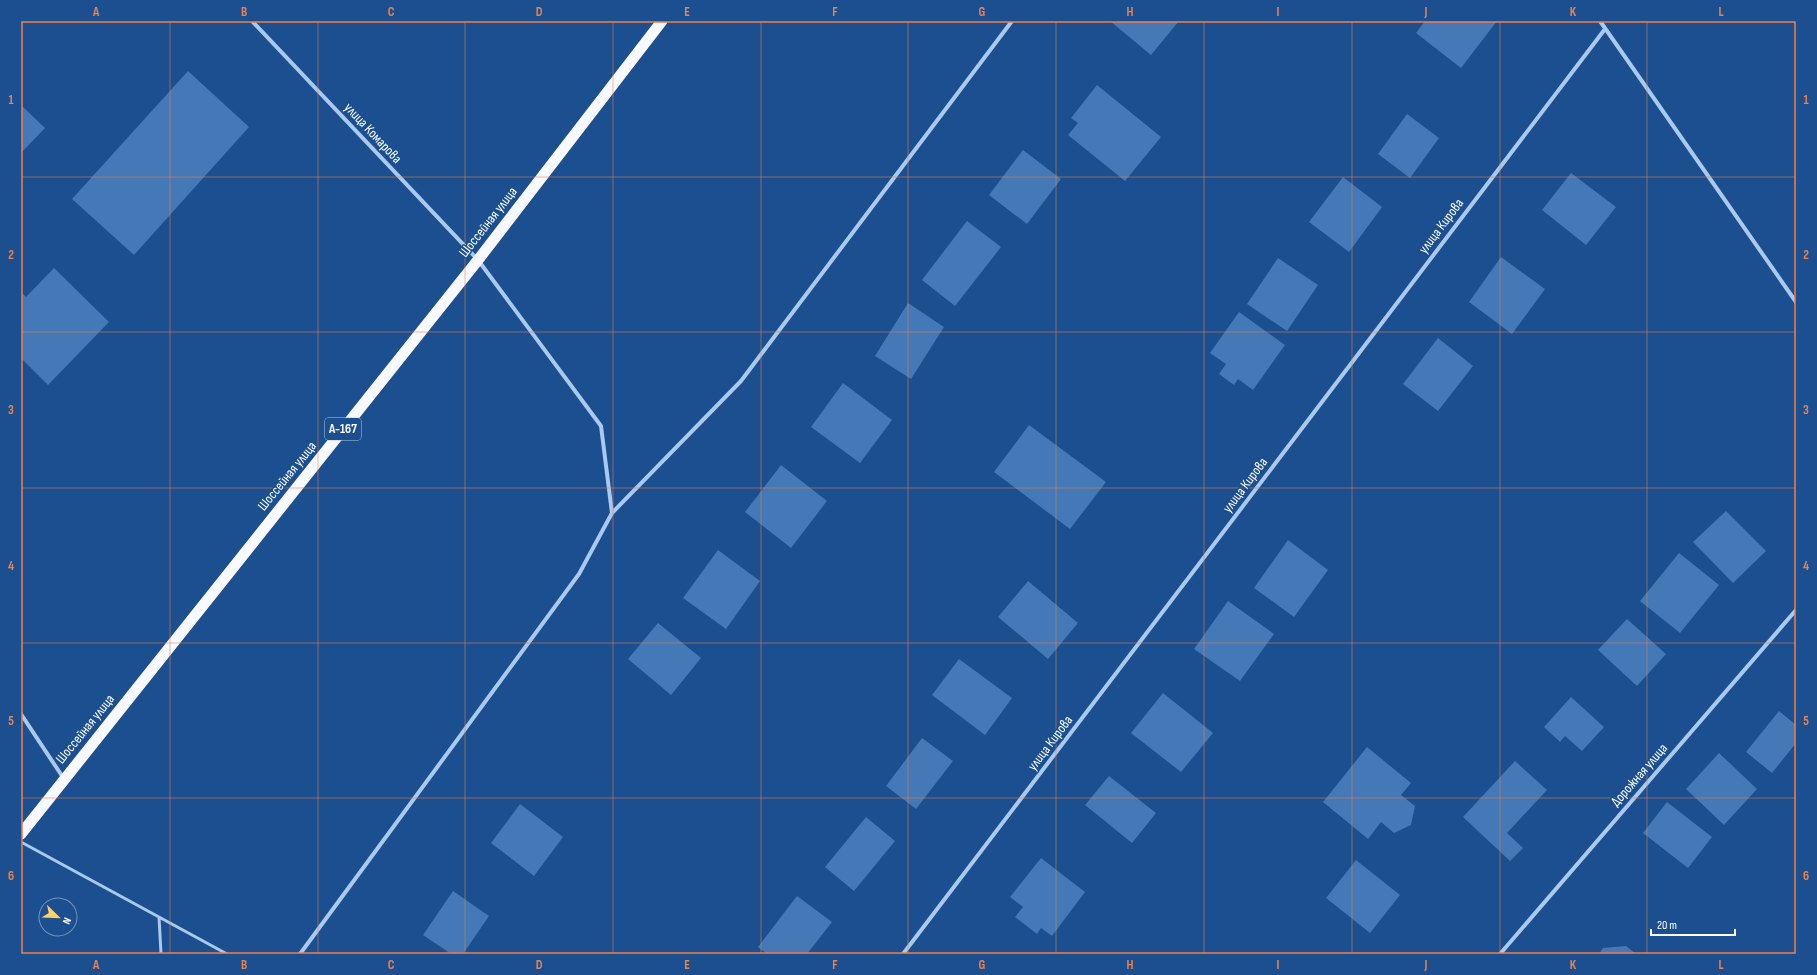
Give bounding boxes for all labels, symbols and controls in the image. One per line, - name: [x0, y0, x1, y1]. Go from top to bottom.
- text: A: [92, 4, 100, 20]
- text: B: [241, 4, 247, 20]
- text: C: [388, 4, 395, 20]
- text: D: [536, 4, 543, 20]
- text: E: [684, 4, 690, 20]
- text: F: [832, 4, 838, 20]
- text: G: [979, 4, 986, 20]
- text: H: [1127, 4, 1134, 20]
- text: I: [1277, 4, 1280, 20]
- text: J: [1424, 4, 1428, 20]
- text: K: [1570, 4, 1577, 20]
- text: L: [1718, 4, 1724, 20]
- text: 1: [8, 92, 14, 108]
- text: 1: [1803, 92, 1809, 108]
- street label: улица Комарова: [341, 99, 405, 167]
- street label: Шоссейная улица: [455, 184, 521, 260]
- street label: улица Кирова: [1415, 195, 1467, 257]
- text: 2: [8, 247, 14, 263]
- text: 2: [1803, 247, 1809, 263]
- text: 3: [8, 402, 14, 418]
- text: 3: [1803, 402, 1809, 418]
- road number: А-167: [325, 418, 361, 440]
- street label: Шоссейная улица: [254, 438, 320, 514]
- street label: улица Кирова: [1219, 454, 1271, 516]
- text: 4: [8, 558, 14, 574]
- text: 4: [1803, 558, 1809, 574]
- street label: Шоссейная улица: [52, 691, 118, 767]
- street label: улица Кирова: [1024, 712, 1076, 774]
- text: 5: [8, 713, 14, 729]
- text: 5: [1803, 713, 1809, 729]
- street label: Дорожная улица: [1607, 740, 1671, 810]
- text: 6: [8, 868, 14, 884]
- text: 6: [1803, 868, 1809, 884]
- north arrow: [38, 897, 78, 937]
- scale bar: [1651, 911, 1735, 937]
- text: N: [60, 915, 74, 926]
- text: 20 m: [1657, 918, 1677, 933]
- text: A: [92, 957, 100, 973]
- text: B: [241, 957, 247, 973]
- text: C: [388, 957, 395, 973]
- text: D: [536, 957, 543, 973]
- text: E: [684, 957, 690, 973]
- text: F: [832, 957, 838, 973]
- text: G: [979, 957, 986, 973]
- text: H: [1127, 957, 1134, 973]
- text: I: [1277, 957, 1280, 973]
- text: J: [1424, 957, 1428, 973]
- text: K: [1570, 957, 1577, 973]
- text: L: [1718, 957, 1724, 973]

